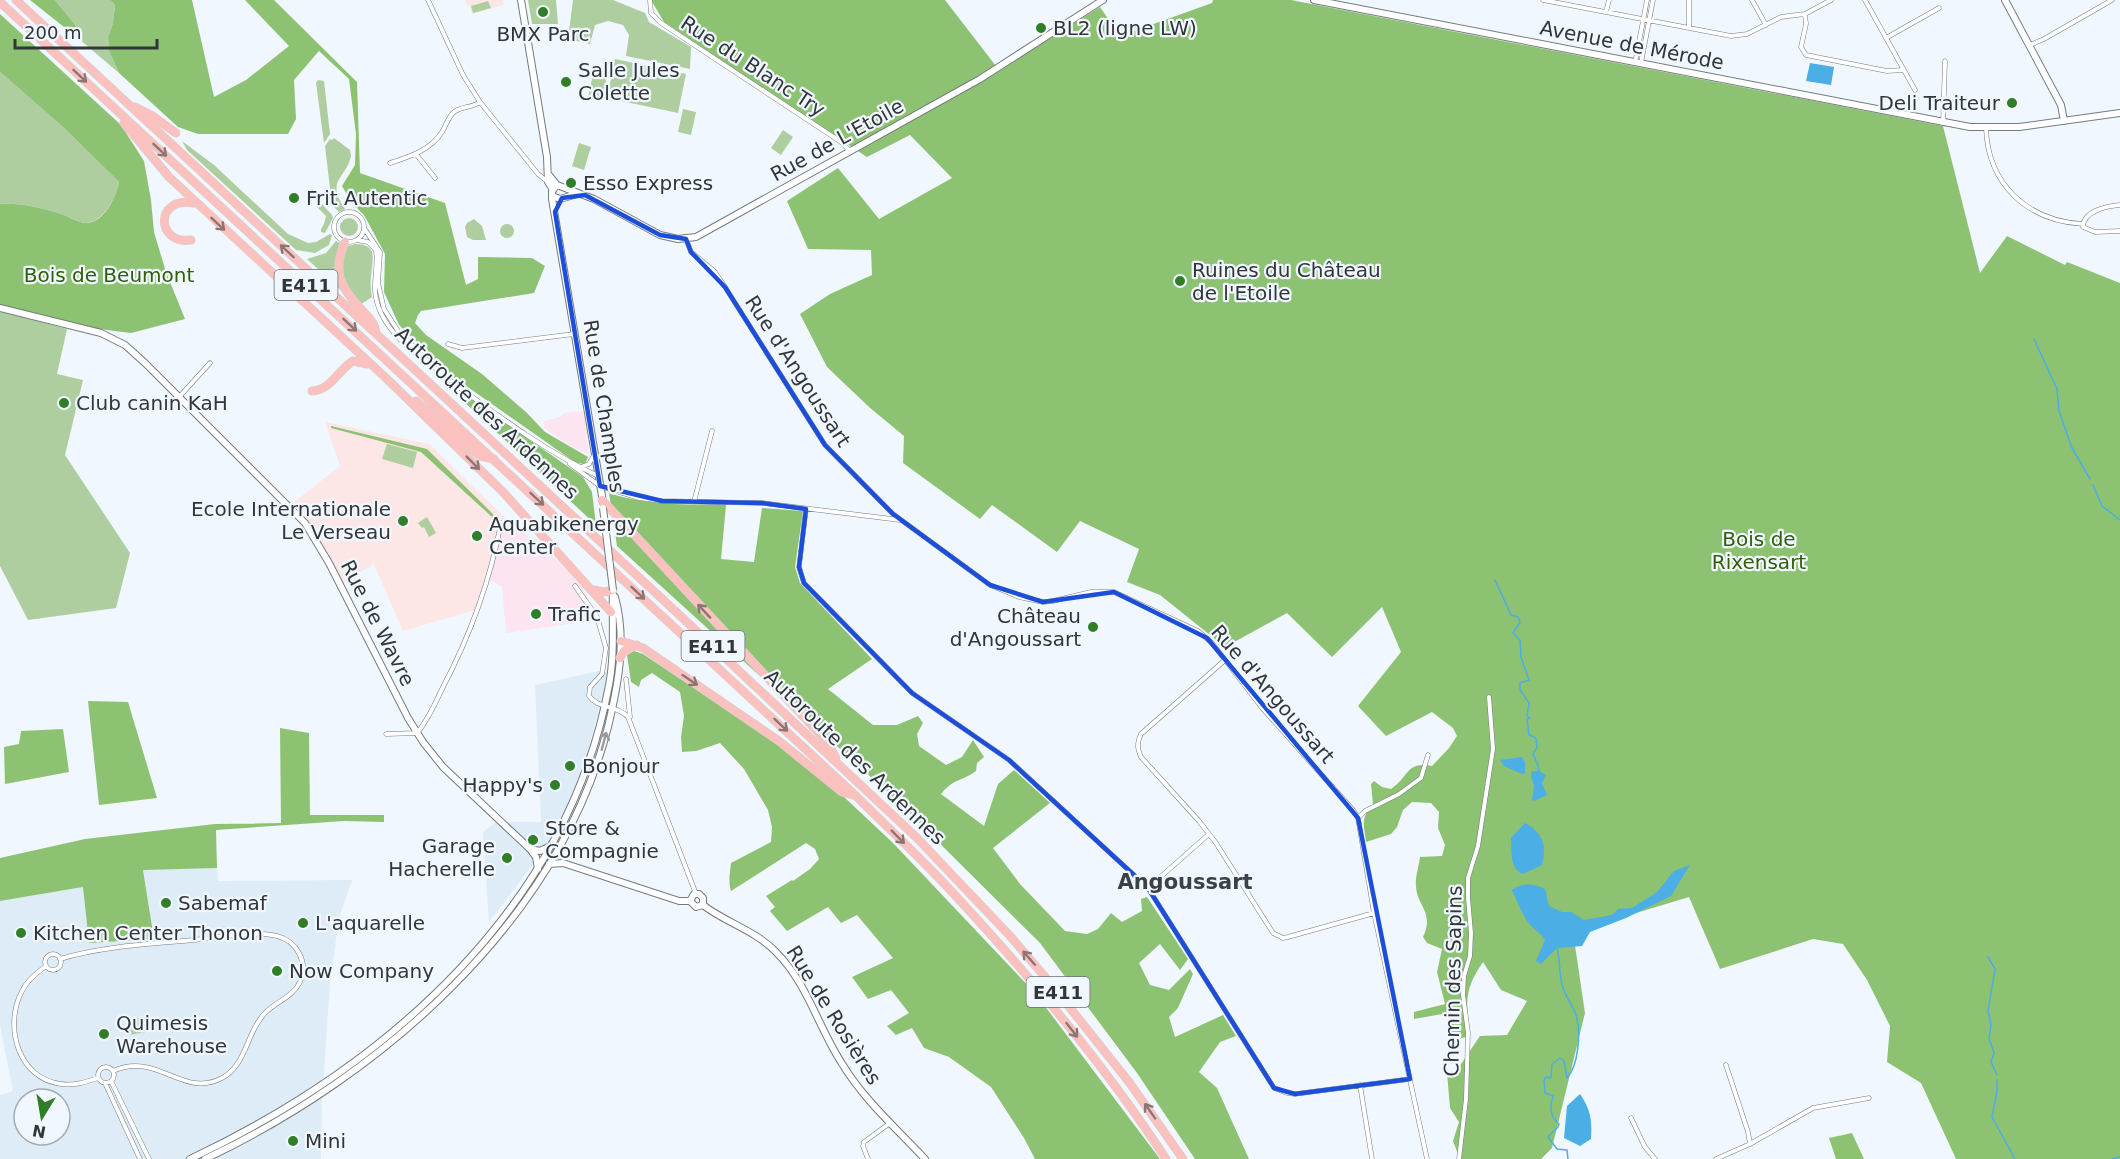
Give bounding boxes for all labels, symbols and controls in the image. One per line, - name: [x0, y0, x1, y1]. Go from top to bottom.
- marker: BMX Parc: [536, 5, 550, 19]
- street label: Rue du Blanc Try: [676, 10, 830, 122]
- scale bar: [15, 12, 158, 50]
- street label: Avenue de Mérode: [1538, 15, 1726, 75]
- place label: BL2 (ligne LW): [1053, 16, 1197, 40]
- marker: BL2 (ligne LW): [1034, 21, 1048, 35]
- text: 200 m: [24, 22, 82, 43]
- place label: BMX Parc: [496, 22, 590, 46]
- place label: Salle Jules Colette: [578, 58, 680, 105]
- one-way arrow: [73, 69, 88, 83]
- marker: Salle Jules Colette: [559, 75, 573, 89]
- place label: Deli Traiteur: [1878, 91, 2001, 115]
- street label: Rue de L'Etoile: [766, 94, 908, 186]
- marker: Deli Traiteur: [2005, 96, 2019, 110]
- one-way arrow: [152, 143, 167, 157]
- place label: Esso Express: [583, 171, 713, 195]
- marker: Esso Express: [564, 176, 578, 190]
- place label: Frit Autentic: [306, 186, 428, 210]
- marker: Frit Autentic: [287, 191, 301, 205]
- one-way arrow: [211, 217, 226, 232]
- one-way arrow: [280, 244, 295, 258]
- place label: Ruines du Château de l'Etoile: [1192, 258, 1381, 305]
- park label: Bois de Beumont: [24, 263, 194, 287]
- road number: E411: [274, 270, 338, 300]
- marker: Ruines du Château de l'Etoile: [1173, 274, 1187, 288]
- street label: Rue d'Angoussart: [740, 291, 856, 451]
- one-way arrow: [342, 318, 357, 332]
- street label: Rue de Champles: [578, 318, 630, 494]
- street label: Autoroute des Ardennes: [390, 322, 584, 504]
- place label: Club canin KaH: [76, 391, 228, 415]
- marker: Club canin KaH: [57, 396, 71, 410]
- one-way arrow: [466, 455, 481, 470]
- one-way arrow: [530, 492, 545, 506]
- place label: Ecole Internationale Le Verseau: [191, 497, 391, 544]
- place label: Aquabikenergy Center: [489, 512, 639, 559]
- marker: Ecole Internationale Le Verseau: [396, 514, 410, 528]
- park label: Bois de Rixensart: [1712, 527, 1806, 574]
- marker: Aquabikenergy Center: [470, 529, 484, 543]
- street label: Rue de Wavre: [336, 556, 420, 690]
- one-way arrow: [630, 585, 645, 599]
- place label: Trafic: [547, 602, 601, 626]
- one-way arrow: [698, 604, 712, 619]
- place label: Château d'Angoussart: [950, 604, 1081, 651]
- marker: Trafic: [529, 607, 543, 621]
- marker: Château d'Angoussart: [1086, 620, 1100, 634]
- street label: Rue d'Angoussart: [1206, 620, 1340, 768]
- road number: E411: [682, 631, 744, 661]
- street label: Autoroute des Ardennes: [760, 664, 950, 850]
- one-way arrow: [681, 674, 698, 686]
- one-way arrow: [773, 718, 788, 733]
- one-way arrow: [598, 732, 610, 751]
- place label: Bonjour: [582, 754, 660, 778]
- marker: Bonjour: [563, 759, 577, 773]
- place label: Happy's: [463, 773, 543, 797]
- marker: Happy's: [548, 778, 562, 792]
- place label: Store & Compagnie: [545, 816, 659, 863]
- one-way arrow: [890, 830, 905, 845]
- marker: Store & Compagnie: [526, 833, 540, 847]
- place label: Garage Hacherelle: [388, 834, 495, 881]
- marker: Garage Hacherelle: [500, 851, 514, 865]
- district label: Angoussart: [1117, 870, 1253, 894]
- street label: Chemin des Sapins: [1439, 885, 1467, 1077]
- place label: Sabemaf: [178, 891, 268, 915]
- marker: Sabemaf: [159, 896, 173, 910]
- place label: L'aquarelle: [315, 911, 425, 935]
- marker: L'aquarelle: [296, 916, 310, 930]
- place label: Kitchen Center Thonon: [33, 921, 263, 945]
- marker: Kitchen Center Thonon: [14, 926, 28, 940]
- street label: Rue de Rosières: [782, 941, 886, 1089]
- one-way arrow: [1022, 951, 1036, 966]
- place label: Now Company: [289, 959, 434, 983]
- marker: Now Company: [270, 964, 284, 978]
- road number: E411: [1026, 977, 1090, 1007]
- place label: Quimesis Warehouse: [116, 1011, 227, 1058]
- one-way arrow: [1065, 1022, 1078, 1038]
- marker: Quimesis Warehouse: [97, 1027, 111, 1041]
- north arrow: [12, 1087, 72, 1147]
- one-way arrow: [1143, 1103, 1156, 1119]
- text: N: [31, 1121, 48, 1142]
- place label: Mini: [305, 1129, 346, 1153]
- marker: Mini: [286, 1134, 300, 1148]

